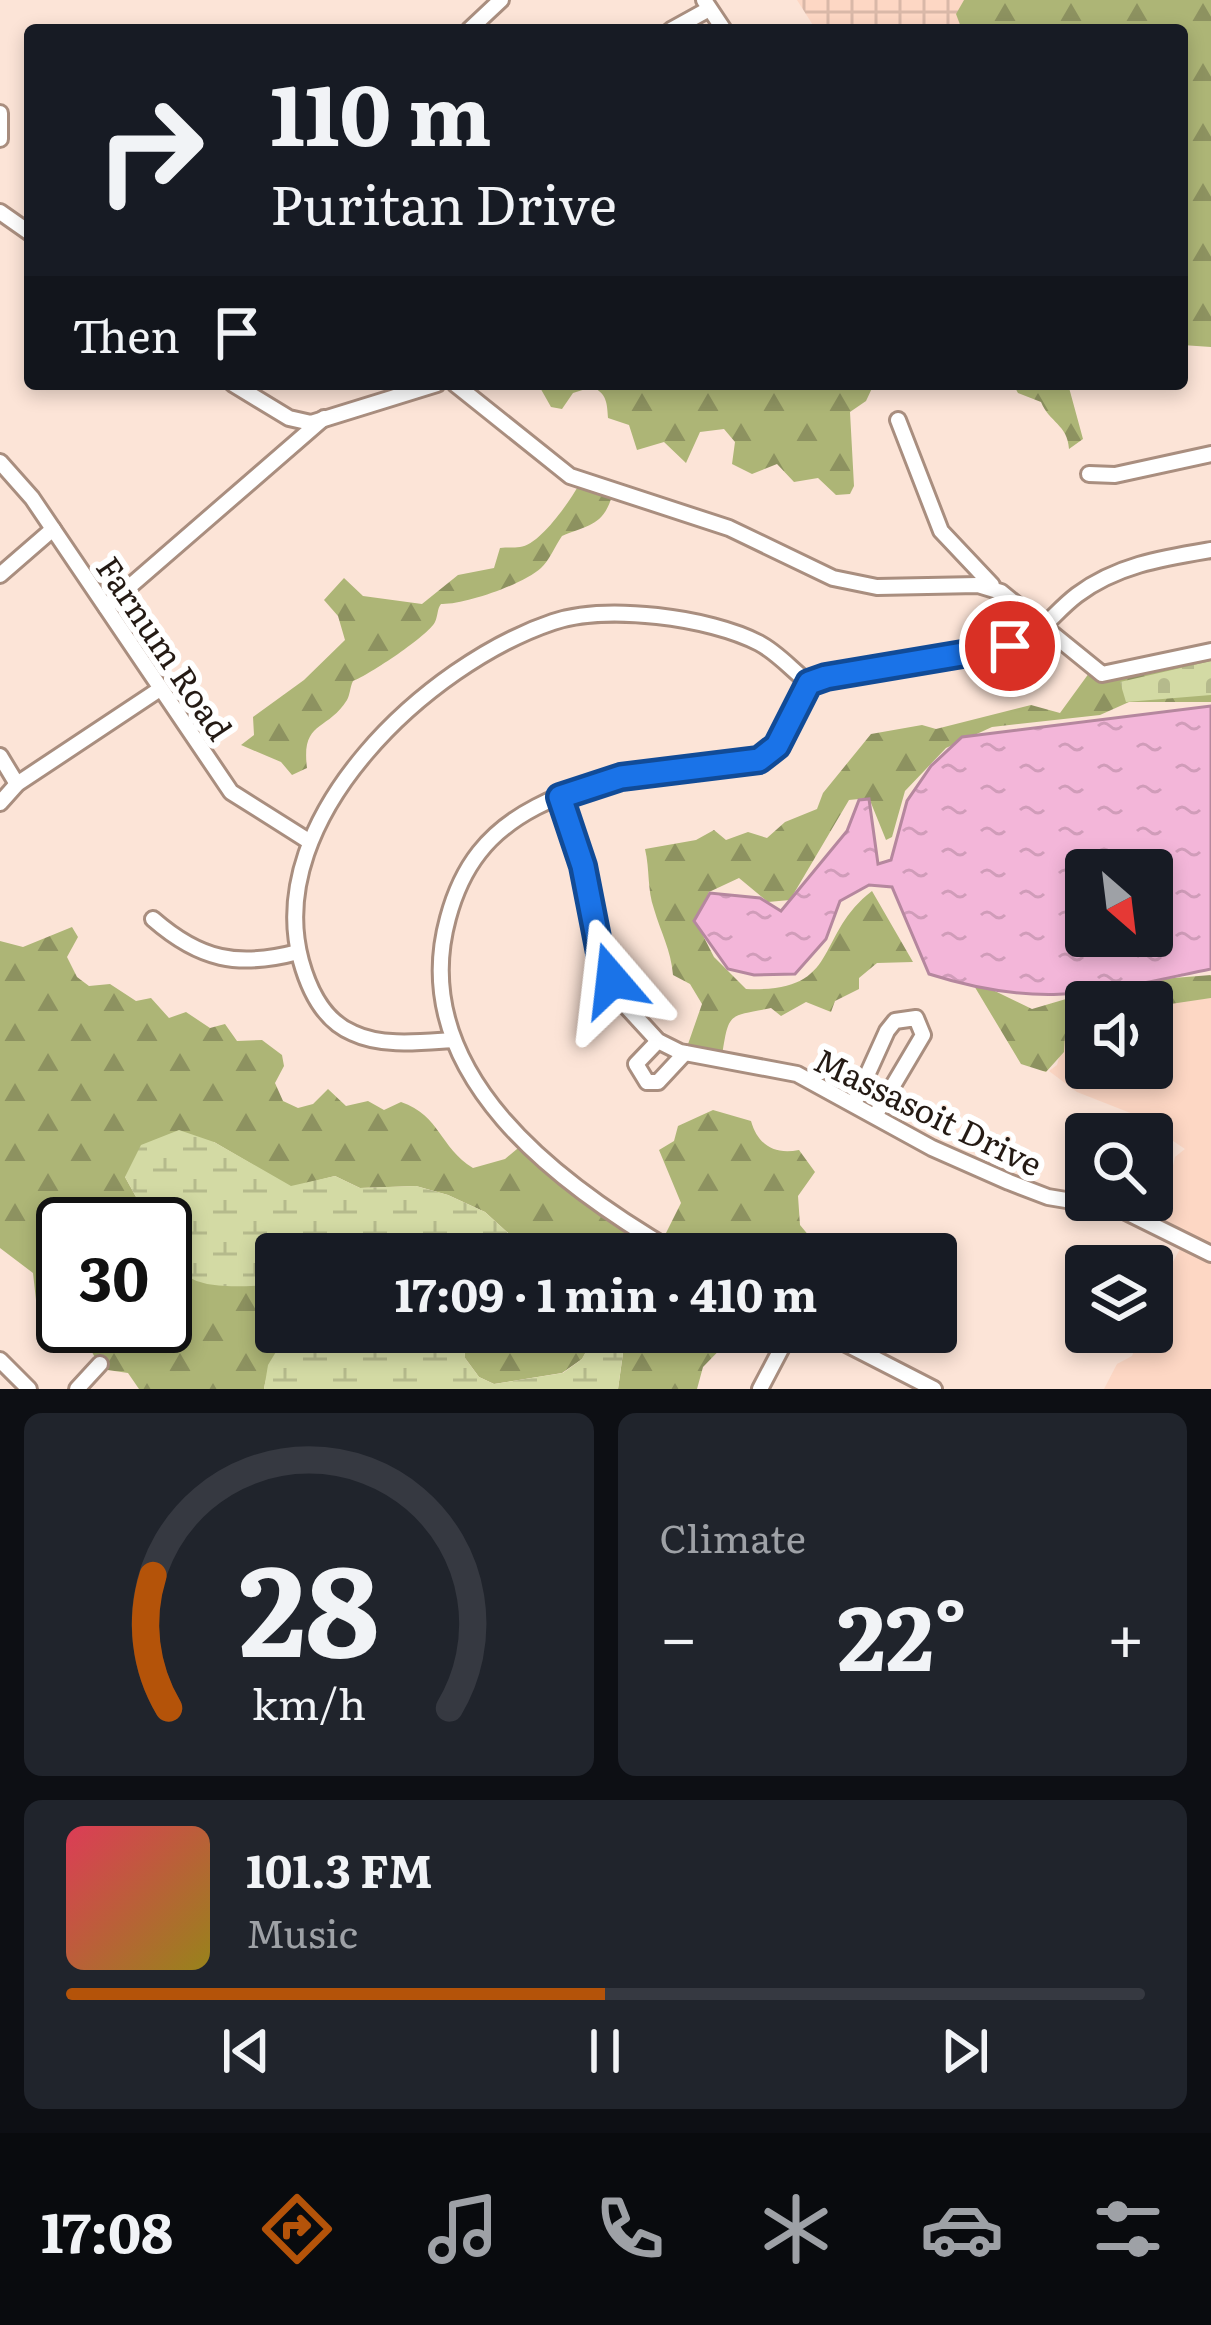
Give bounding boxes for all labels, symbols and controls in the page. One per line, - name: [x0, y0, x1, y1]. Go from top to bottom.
- text: 110 m: [270, 47, 492, 172]
- icon: right: [72, 72, 228, 228]
- text: Puritan Drive: [270, 161, 617, 242]
- text: Then: [72, 300, 180, 367]
- icon: arrive: [204, 300, 270, 366]
- street label: Farnum Road: [86, 545, 246, 749]
- pin: [959, 595, 1061, 697]
- icon: arrive: [977, 613, 1043, 679]
- north arrow: [1065, 849, 1173, 957]
- map controls: [1065, 849, 1173, 1353]
- position arrow: [549, 917, 675, 1043]
- button: sound: [1065, 981, 1173, 1089]
- street label: Massasoit Drive: [807, 1034, 1051, 1186]
- button: search: [1065, 1113, 1173, 1221]
- speed limit sign: 30: [36, 1197, 192, 1353]
- button: layers: [1065, 1245, 1173, 1353]
- text: 17:09 · 1 min · 410 m: [395, 1259, 817, 1326]
- text: Climate: [660, 1507, 806, 1565]
- text: 28: [238, 1510, 379, 1695]
- text: 22°: [837, 1565, 967, 1699]
- text: −: [660, 1584, 698, 1682]
- text: +: [1107, 1584, 1145, 1682]
- text: km/h: [252, 1669, 366, 1732]
- text: 101.3 FM: [246, 1835, 433, 1902]
- text: Music: [246, 1902, 358, 1960]
- icon: previous: [213, 2018, 279, 2084]
- icon: pause: [572, 2018, 638, 2084]
- icon: next: [932, 2018, 998, 2084]
- icon: directions: [255, 2187, 339, 2271]
- icon: music: [421, 2187, 505, 2271]
- icon: phone: [588, 2187, 672, 2271]
- icon: climate: [754, 2187, 838, 2271]
- icon: car: [920, 2187, 1004, 2271]
- icon: filters: [1086, 2187, 1170, 2271]
- text: 17:08: [41, 2189, 173, 2270]

